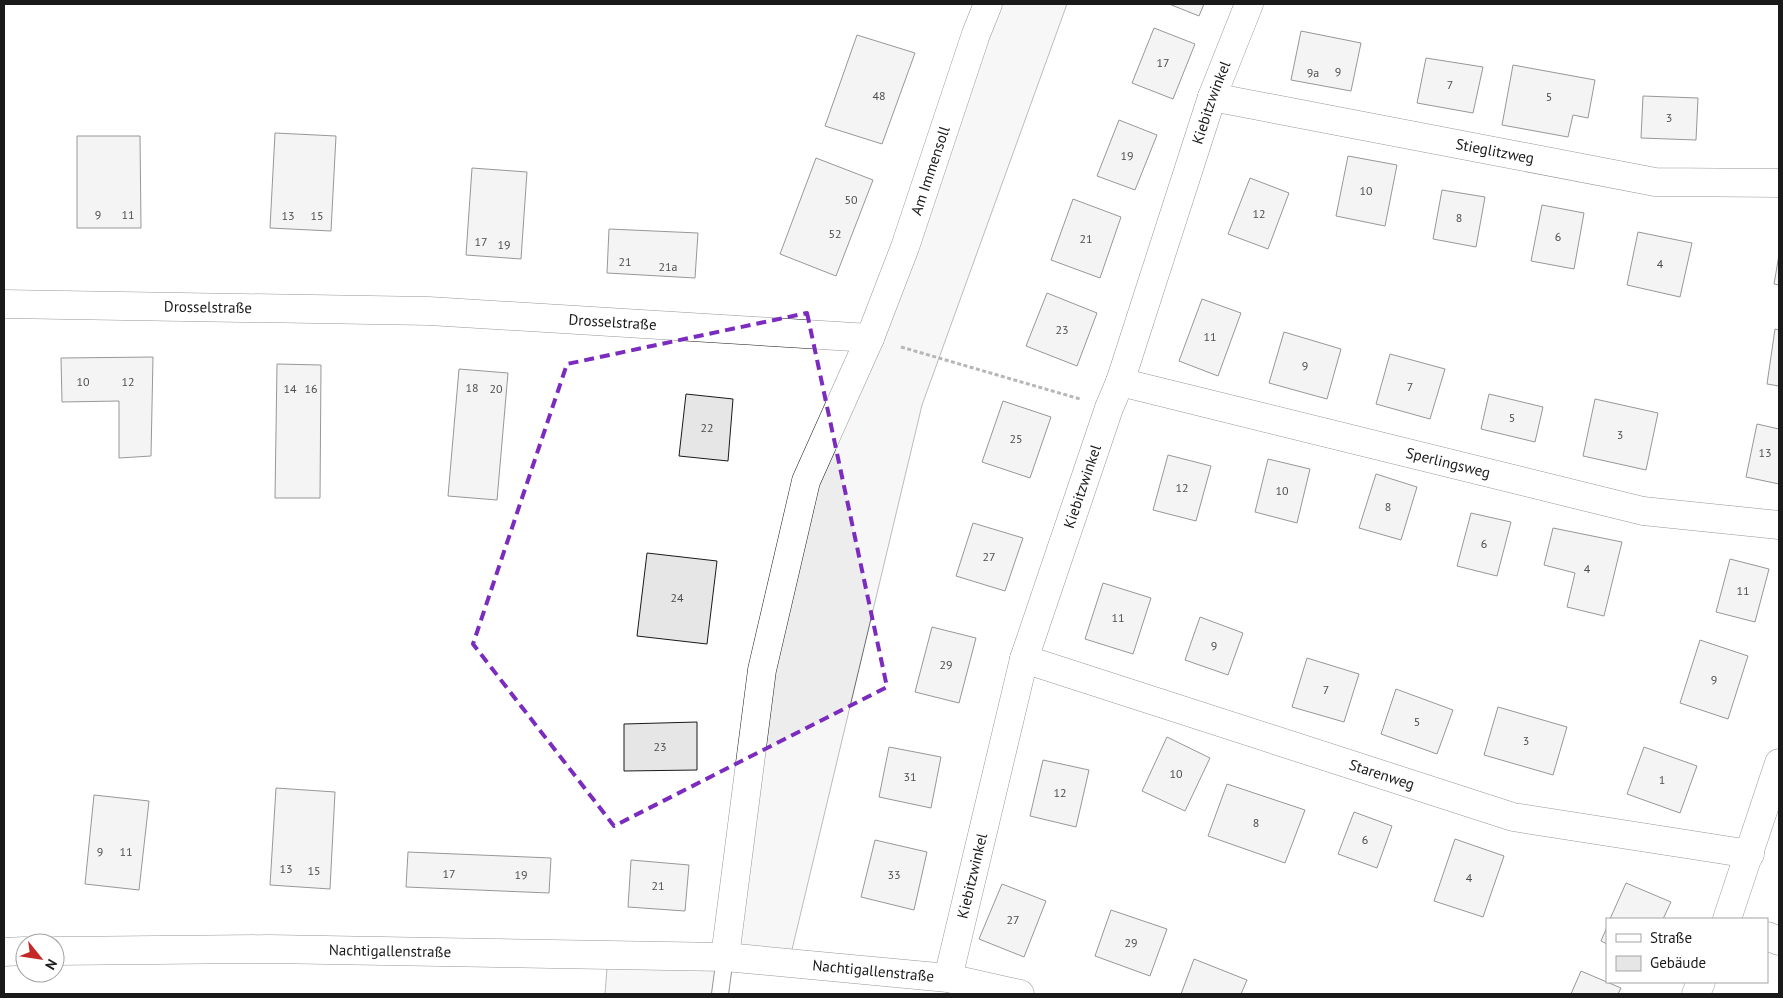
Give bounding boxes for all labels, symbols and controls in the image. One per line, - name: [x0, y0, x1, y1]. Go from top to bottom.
- house number: 17: [1156, 55, 1170, 70]
- street label: Kiebitzwinkel: [1187, 58, 1235, 147]
- house number: 9: [1335, 64, 1341, 79]
- house number: 9a: [1307, 65, 1319, 80]
- house number: 7: [1447, 77, 1453, 92]
- house number: 48: [872, 88, 886, 103]
- house number: 5: [1546, 89, 1552, 104]
- house number: 3: [1666, 110, 1672, 125]
- street label: Am Immensoll: [906, 123, 954, 218]
- street label: Stieglitzweg: [1454, 134, 1536, 168]
- house number: 19: [1120, 148, 1134, 163]
- house number: 10: [1359, 183, 1373, 198]
- house number: 50: [844, 192, 858, 207]
- house number: 12: [1252, 206, 1266, 221]
- house number: 9: [95, 207, 101, 222]
- house number: 11: [121, 207, 135, 222]
- house number: 13: [281, 208, 295, 223]
- house number: 15: [310, 208, 324, 223]
- house number: 8: [1456, 210, 1462, 225]
- house number: 52: [828, 226, 842, 241]
- house number: 6: [1555, 229, 1561, 244]
- house number: 21: [1079, 231, 1093, 246]
- house number: 17: [474, 234, 488, 249]
- house number: 19: [497, 237, 511, 252]
- house number: 21: [618, 254, 632, 269]
- house number: 4: [1657, 256, 1664, 271]
- house number: 21a: [658, 259, 678, 274]
- street label: Drosselstraße: [164, 297, 252, 317]
- street label: Drosselstraße: [568, 310, 657, 334]
- house number: 23: [1055, 322, 1069, 337]
- house number: 11: [1203, 329, 1217, 344]
- house number: 9: [1302, 358, 1308, 373]
- house number: 10: [76, 374, 90, 389]
- house number: 12: [121, 374, 135, 389]
- house number: 7: [1407, 379, 1413, 394]
- house number: 18: [465, 380, 479, 395]
- house number: 14: [283, 381, 297, 396]
- house number: 16: [304, 381, 318, 396]
- house number: 20: [489, 381, 503, 396]
- house number: 5: [1509, 410, 1515, 425]
- house number: 22: [700, 420, 714, 435]
- house number: 3: [1617, 427, 1623, 442]
- house number: 25: [1009, 431, 1023, 446]
- street label: Kiebitzwinkel: [1059, 442, 1105, 531]
- street label: Sperlingsweg: [1404, 443, 1492, 482]
- house number: 13: [1758, 445, 1772, 460]
- house number: 12: [1175, 480, 1189, 495]
- house number: 10: [1275, 483, 1289, 498]
- house number: 8: [1385, 499, 1391, 514]
- house number: 6: [1481, 536, 1487, 551]
- house number: 27: [982, 549, 996, 564]
- house number: 4: [1584, 561, 1591, 576]
- house number: 11: [1736, 583, 1750, 598]
- house number: 24: [670, 590, 684, 605]
- house number: 11: [1111, 610, 1125, 625]
- house number: 9: [1211, 638, 1217, 653]
- house number: 29: [939, 657, 953, 672]
- house number: 9: [1711, 672, 1717, 687]
- house number: 7: [1323, 682, 1329, 697]
- house number: 5: [1414, 714, 1420, 729]
- house number: 3: [1523, 733, 1529, 748]
- house number: 23: [653, 739, 667, 754]
- street label: Starenweg: [1347, 755, 1417, 794]
- house number: 10: [1169, 766, 1183, 781]
- house number: 31: [903, 769, 917, 784]
- house number: 1: [1659, 772, 1665, 787]
- house number: 12: [1053, 785, 1067, 800]
- house number: 8: [1253, 815, 1259, 830]
- street label: Kiebitzwinkel: [953, 831, 991, 920]
- house number: 6: [1362, 832, 1368, 847]
- house number: 9: [97, 844, 103, 859]
- house number: 11: [119, 844, 133, 859]
- house number: 13: [279, 861, 293, 876]
- house number: 15: [307, 863, 321, 878]
- house number: 17: [442, 866, 456, 881]
- house number: 19: [514, 867, 528, 882]
- house number: 33: [887, 867, 901, 882]
- house number: 4: [1466, 870, 1473, 885]
- house number: 21: [651, 878, 665, 893]
- house number: 27: [1006, 912, 1020, 927]
- legend: [1606, 918, 1768, 983]
- text: Straße: [1650, 928, 1692, 947]
- north arrow: [15, 933, 65, 983]
- house number: 29: [1124, 935, 1138, 950]
- street label: Nachtigallenstraße: [329, 940, 451, 961]
- text: Gebäude: [1650, 953, 1706, 972]
- street label: Nachtigallenstraße: [812, 955, 935, 986]
- text: N: [41, 956, 61, 973]

